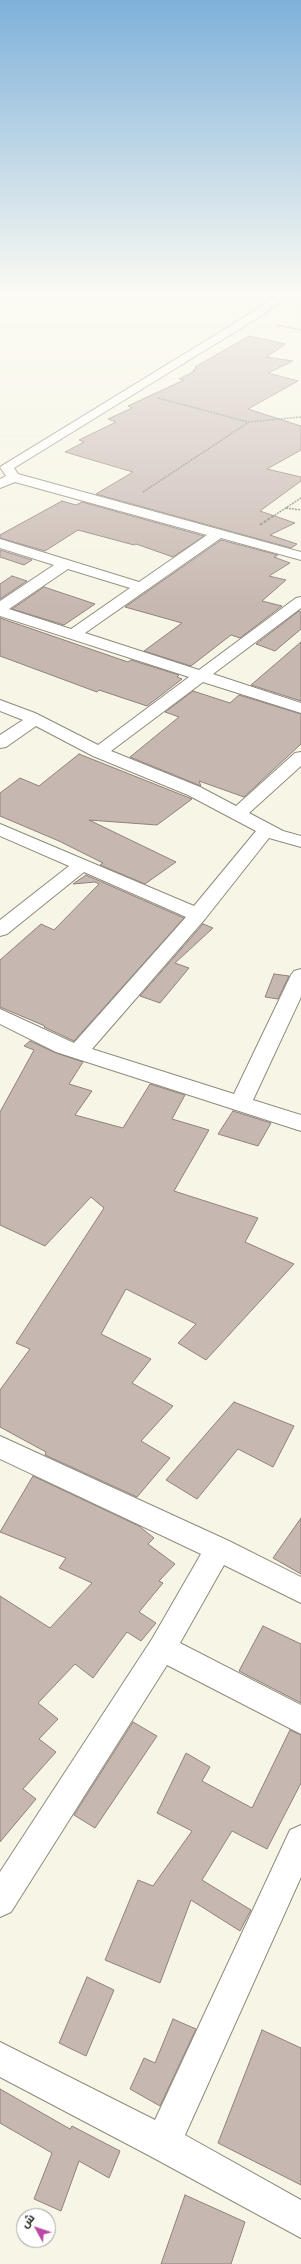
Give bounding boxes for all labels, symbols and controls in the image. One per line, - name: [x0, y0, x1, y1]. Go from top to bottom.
- north arrow: [16, 2208, 56, 2248]
- text: ش: [18, 2212, 37, 2230]

